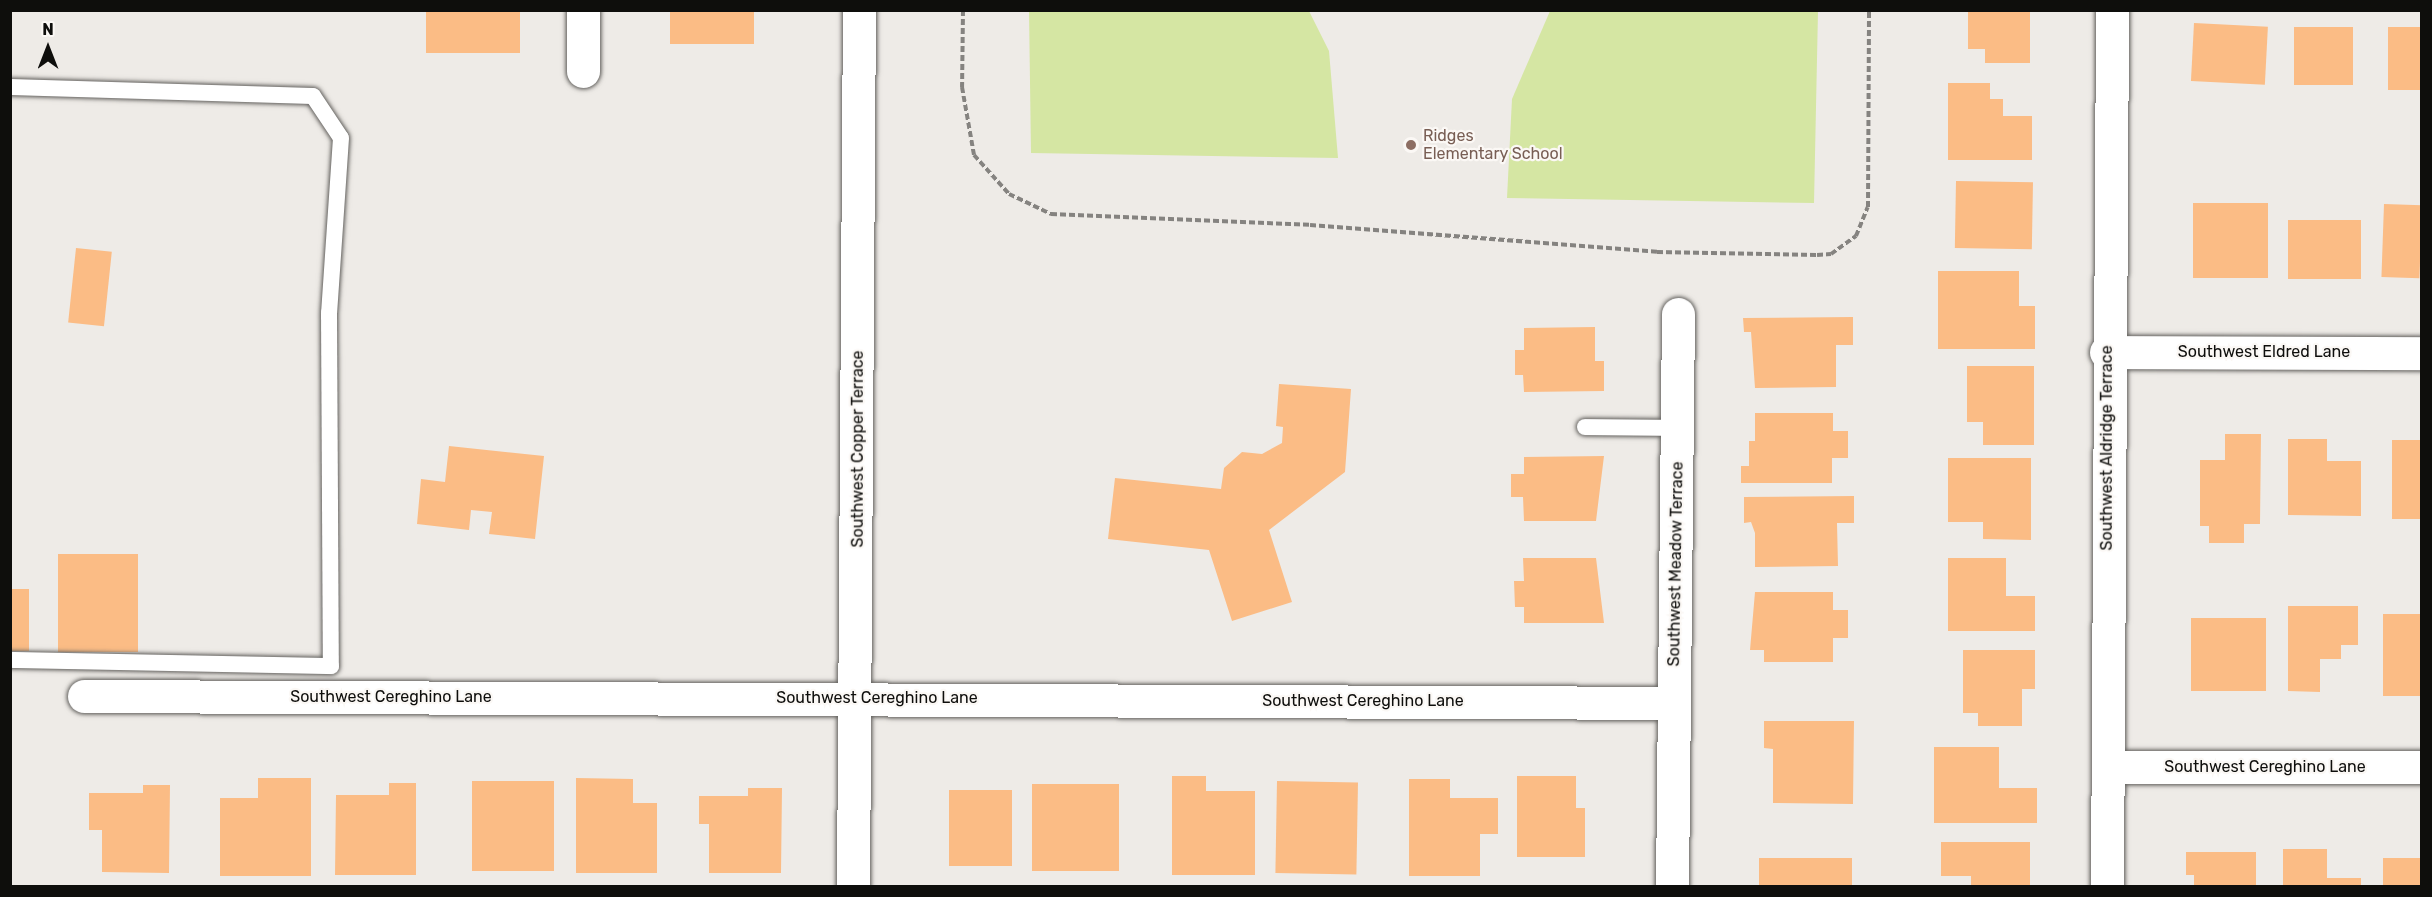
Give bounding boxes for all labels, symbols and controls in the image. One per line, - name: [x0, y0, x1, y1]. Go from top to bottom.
- north arrow: [18, 18, 78, 78]
- text: N: [42, 20, 54, 39]
- place label: Ridges Elementary School: [1423, 126, 1563, 164]
- marker: Ridges Elementary School: [1404, 138, 1418, 152]
- street label: Southwest Eldred Lane: [2178, 342, 2350, 362]
- street label: Southwest Aldridge Terrace: [2097, 345, 2117, 551]
- street label: Southwest Copper Terrace: [848, 350, 868, 548]
- street label: Southwest Meadow Terrace: [1665, 461, 1687, 667]
- street label: Southwest Cereghino Lane: [290, 687, 492, 707]
- street label: Southwest Cereghino Lane: [776, 688, 978, 708]
- street label: Southwest Cereghino Lane: [1262, 691, 1464, 711]
- street label: Southwest Cereghino Lane: [2164, 757, 2366, 777]

